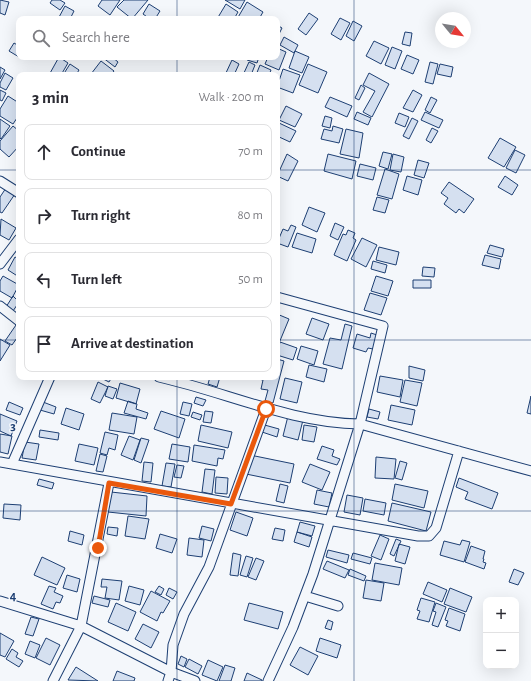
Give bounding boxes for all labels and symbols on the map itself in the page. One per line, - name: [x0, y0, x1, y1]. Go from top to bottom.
- north arrow: [435, 12, 471, 48]
- route start: [257, 400, 275, 418]
- text: 3: [10, 420, 16, 433]
- route end: [89, 539, 107, 557]
- text: 4: [10, 590, 17, 603]

